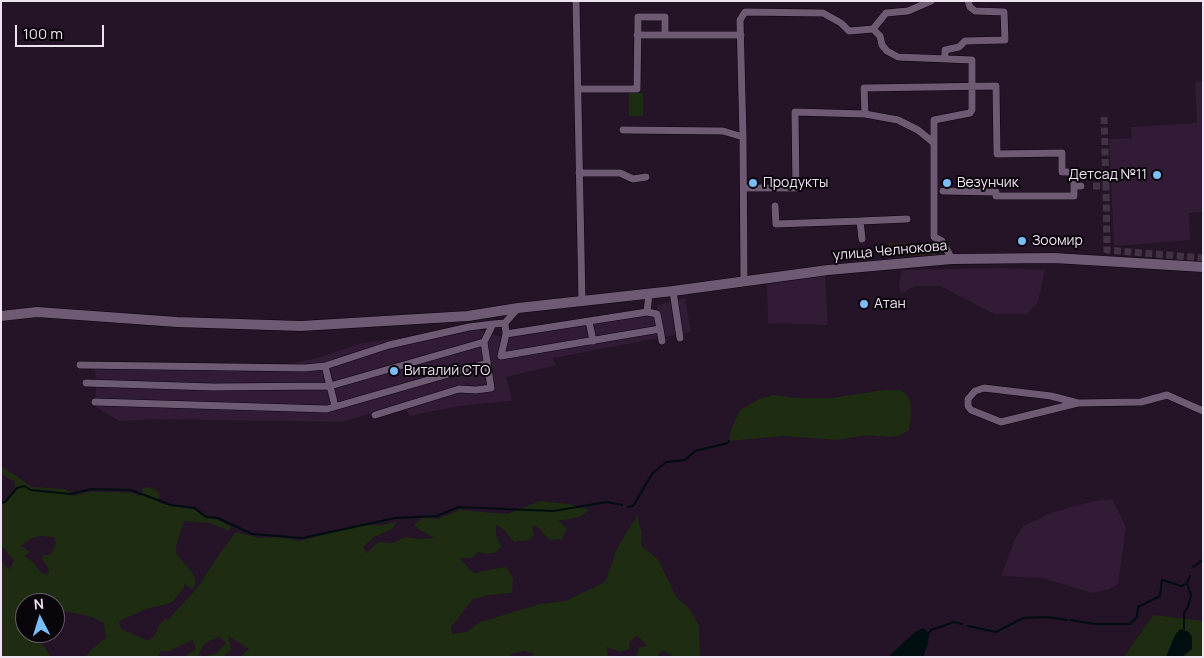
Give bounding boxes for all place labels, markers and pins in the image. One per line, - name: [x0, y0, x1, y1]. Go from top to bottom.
- place label: Детсад №11: [1069, 167, 1147, 183]
- marker: Детсад №11: [1151, 169, 1163, 181]
- place label: Продукты: [763, 175, 828, 191]
- place label: Везунчик: [957, 175, 1019, 191]
- marker: Продукты: [747, 177, 759, 189]
- marker: Везунчик: [941, 177, 953, 189]
- place label: Зоомир: [1032, 233, 1083, 249]
- marker: Зоомир: [1016, 235, 1028, 247]
- place label: Атан: [874, 296, 906, 312]
- marker: Атан: [858, 298, 870, 310]
- place label: Виталий СТО: [404, 363, 490, 379]
- marker: Виталий СТО: [388, 365, 400, 377]

